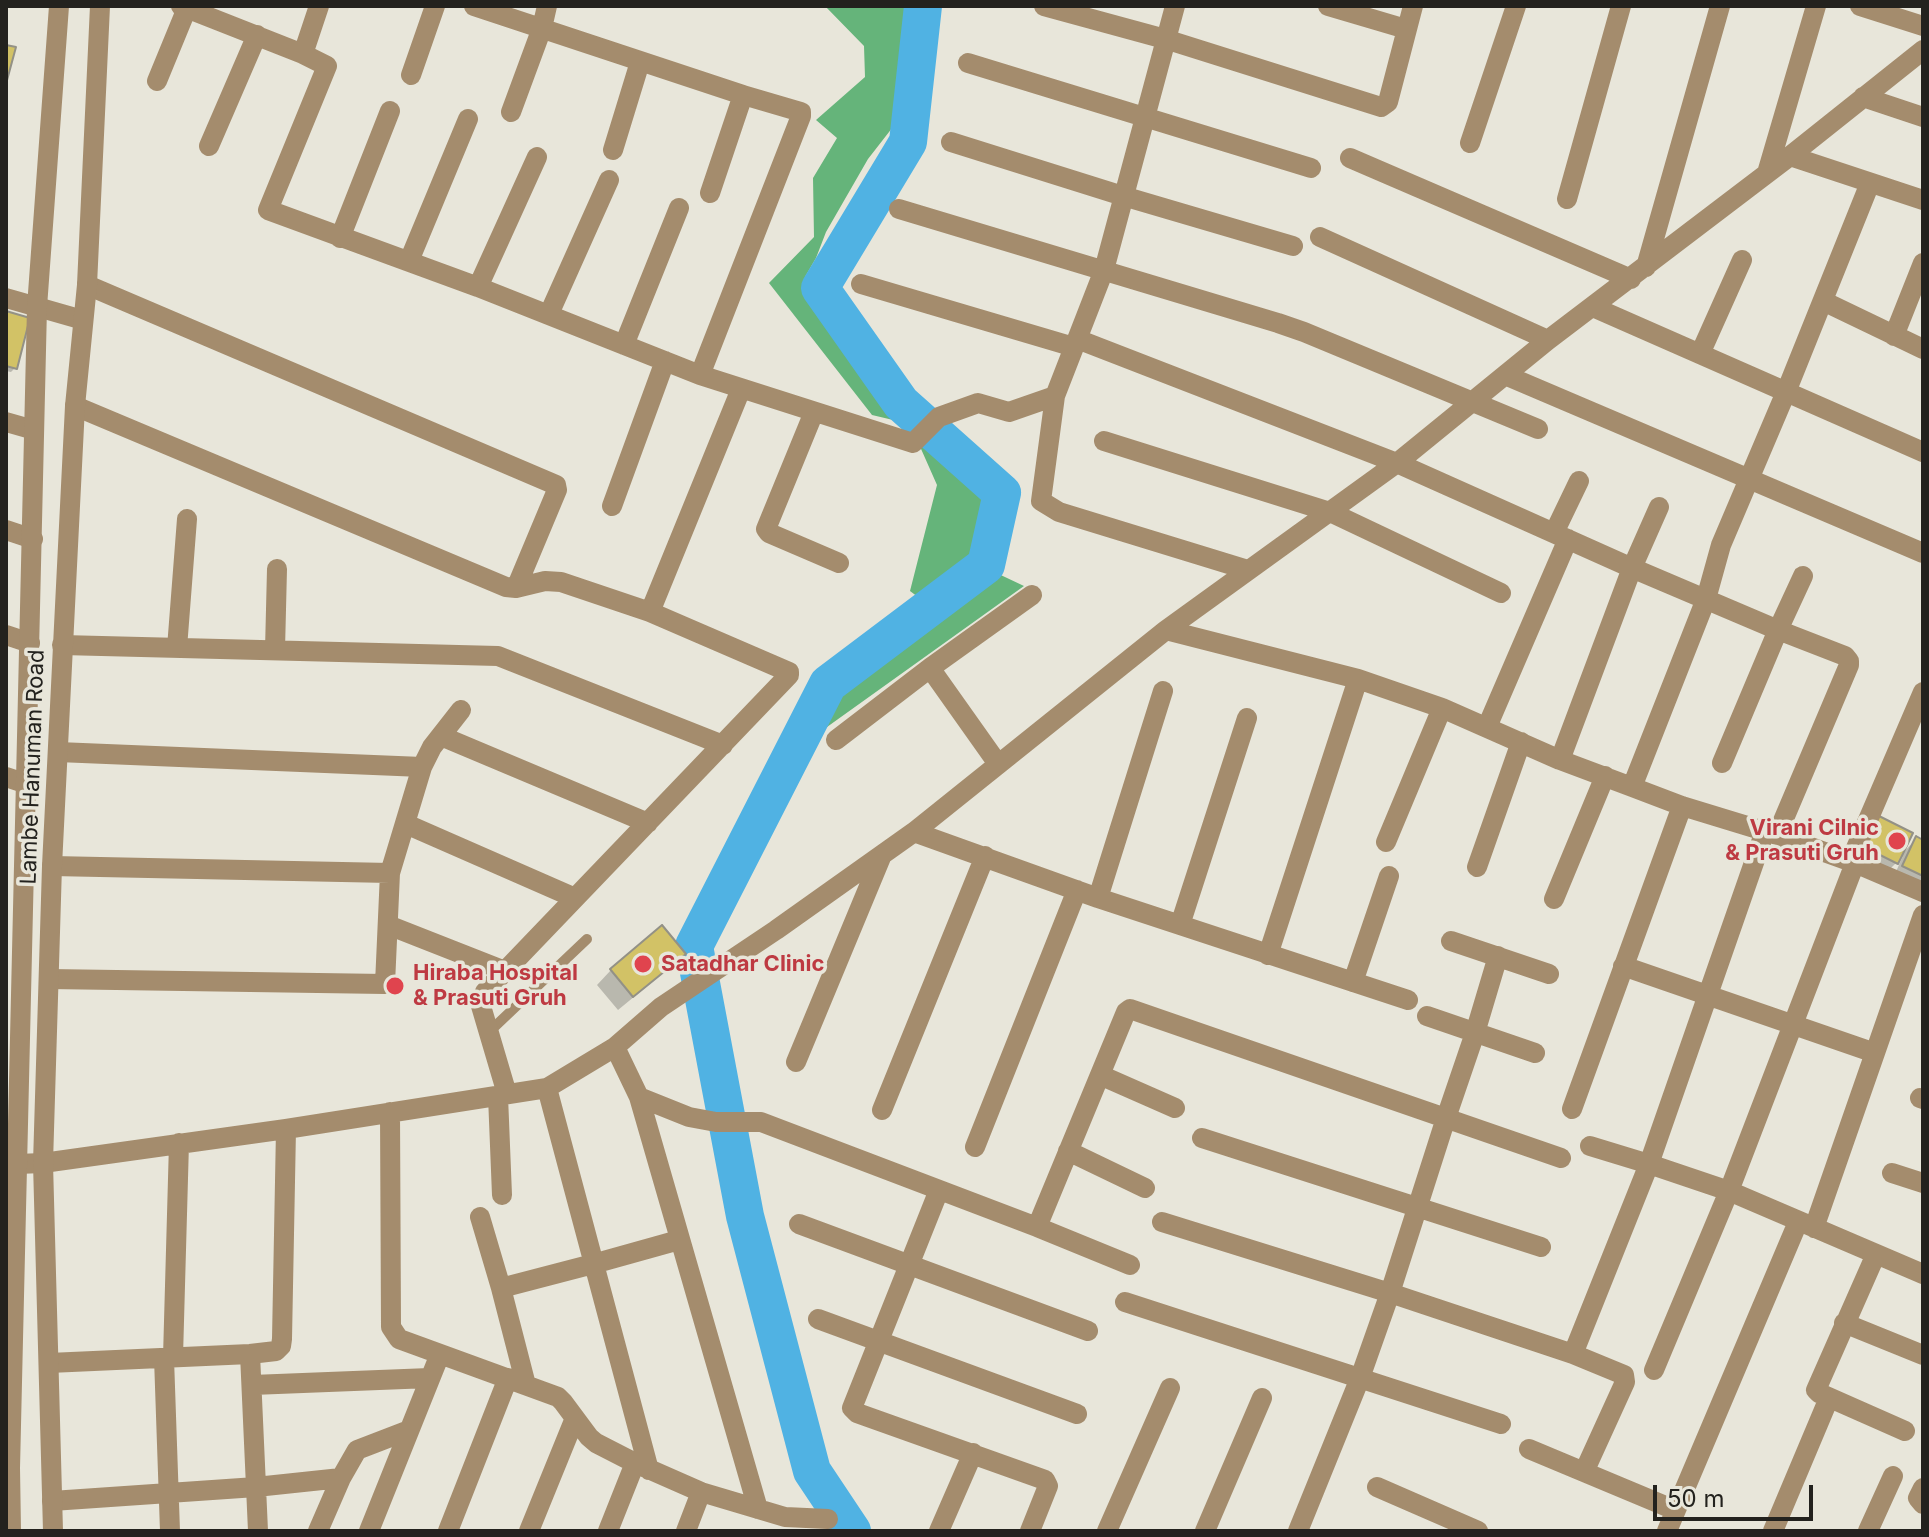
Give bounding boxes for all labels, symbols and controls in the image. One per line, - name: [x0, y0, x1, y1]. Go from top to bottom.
- street label: Lambe Hanuman Road: [16, 649, 50, 885]
- place label: Virani Cilnic & Prasuti Gruh: [1725, 815, 1879, 866]
- marker: Virani Cilnic & Prasuti Gruh: [1886, 830, 1908, 852]
- place label: Satadhar Clinic: [661, 951, 824, 977]
- marker: Satadhar Clinic: [632, 953, 654, 975]
- place label: Hiraba Hospital & Prasuti Gruh: [413, 960, 578, 1012]
- marker: Hiraba Hospital & Prasuti Gruh: [384, 975, 406, 997]
- scale bar: [1657, 1469, 1817, 1519]
- text: 50 m: [1667, 1484, 1725, 1513]

